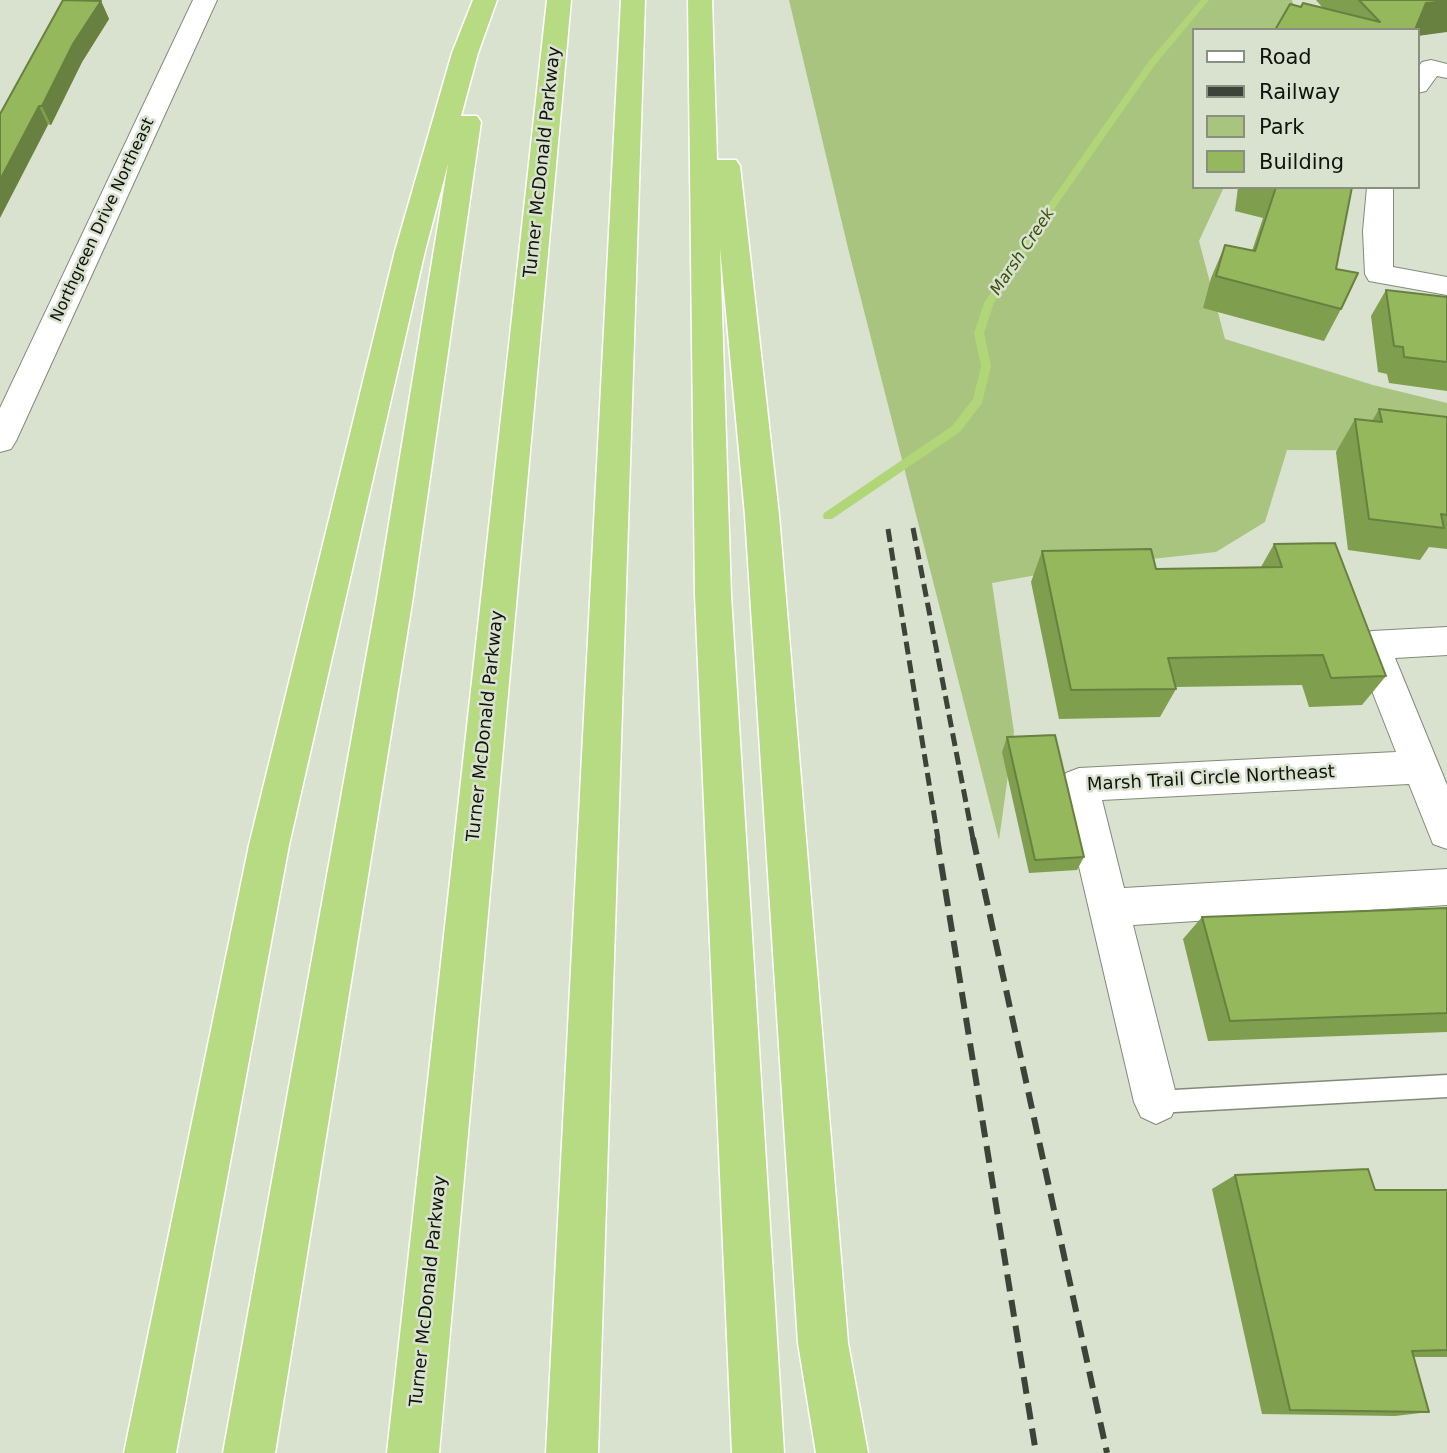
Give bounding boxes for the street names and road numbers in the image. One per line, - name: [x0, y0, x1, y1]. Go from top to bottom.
- street label: Turner McDonald Parkway: [520, 45, 566, 279]
- street label: Northgreen Drive Northeast: [47, 115, 159, 325]
- street label: Turner McDonald Parkway: [463, 609, 509, 843]
- street label: Marsh Trail Circle Northeast: [1087, 762, 1335, 796]
- street label: Turner McDonald Parkway: [406, 1174, 452, 1408]

